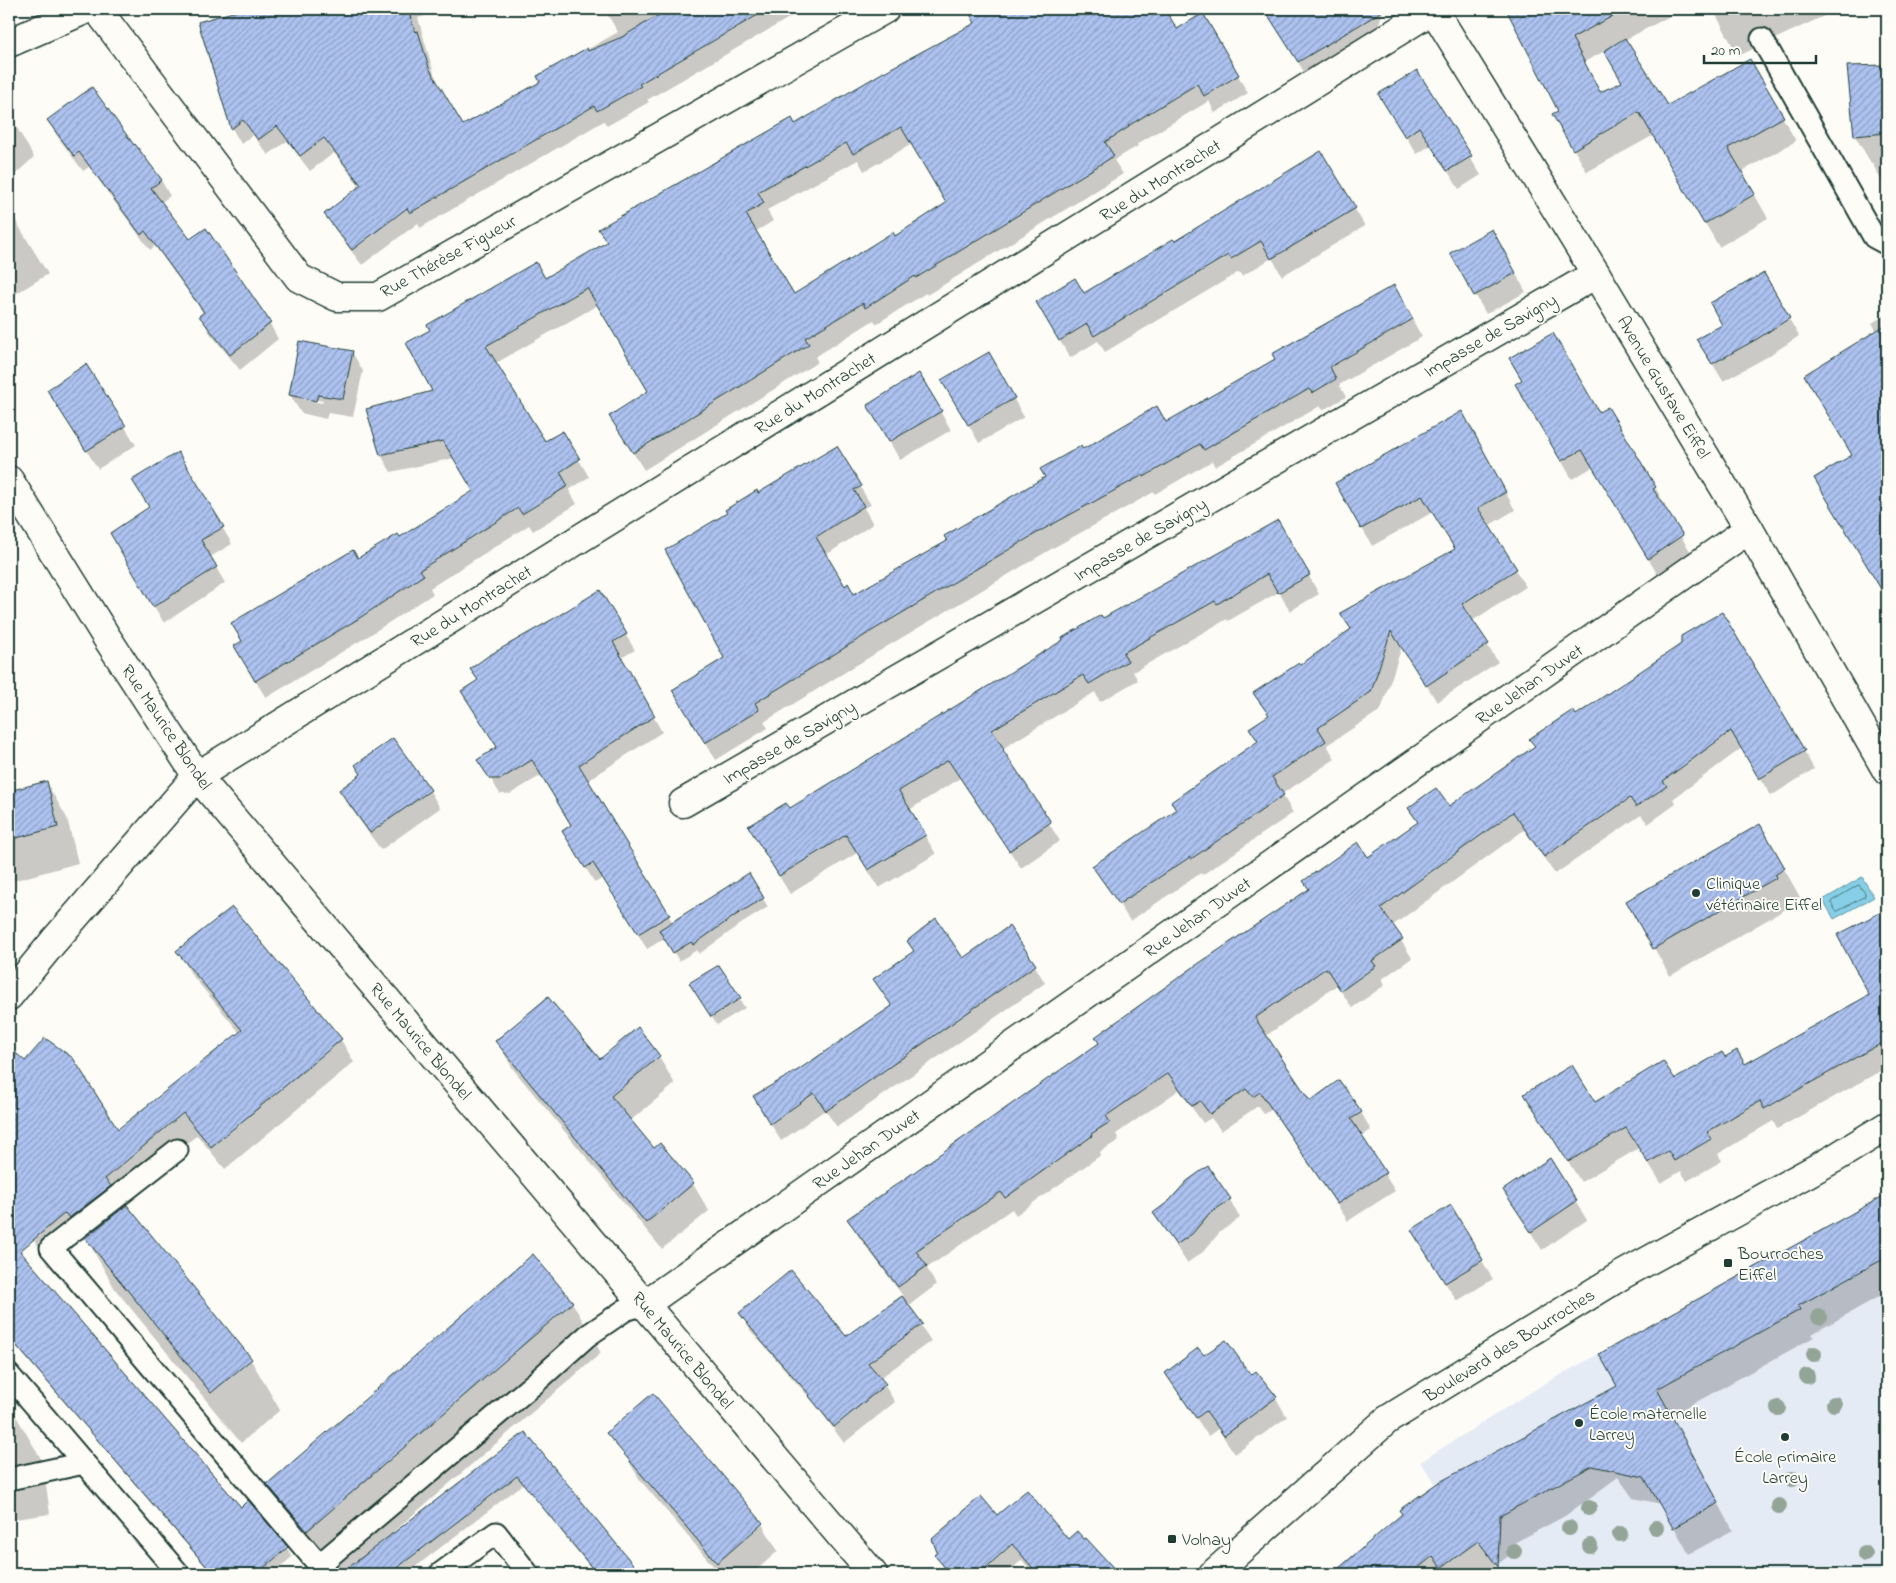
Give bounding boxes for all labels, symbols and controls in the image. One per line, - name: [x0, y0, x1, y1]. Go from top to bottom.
- scale bar: [1704, 32, 1816, 64]
- text: 20 m: [1711, 40, 1741, 62]
- street label: Rue du Montrachet: [1095, 134, 1227, 229]
- street label: Rue Thérèse Figueur: [376, 209, 523, 307]
- street label: Impasse de Savigny: [1420, 288, 1563, 386]
- street label: Avenue Gustave Eiffel: [1609, 311, 1715, 465]
- street label: Rue du Montrachet: [750, 347, 882, 442]
- street label: Impasse de Savigny: [1070, 492, 1213, 590]
- street label: Rue du Montrachet: [406, 560, 538, 655]
- street label: Rue Jehan Duvet: [1471, 639, 1589, 733]
- street label: Rue Maurice Blondel: [114, 660, 217, 796]
- street label: Impasse de Savigny: [719, 695, 862, 793]
- street label: Rue Jehan Duvet: [1139, 872, 1257, 966]
- place label: Clinique vétérinaire Eiffel: [1706, 872, 1822, 919]
- marker: Clinique vétérinaire Eiffel: [1690, 887, 1702, 899]
- street label: Rue Maurice Blondel: [362, 978, 477, 1107]
- street label: Rue Jehan Duvet: [808, 1104, 926, 1198]
- place label: Bourroches Eiffel: [1737, 1242, 1824, 1289]
- marker: Bourroches Eiffel: [1722, 1257, 1734, 1269]
- street label: Boulevard des Bourroches: [1419, 1283, 1601, 1411]
- street label: Rue Maurice Blondel: [624, 1287, 739, 1416]
- place label: École maternelle Larrey: [1589, 1402, 1708, 1449]
- marker: École maternelle Larrey: [1573, 1417, 1585, 1429]
- marker: École primaire Larrey: [1779, 1431, 1791, 1443]
- place label: École primaire Larrey: [1734, 1445, 1837, 1492]
- place label: Volnay: [1181, 1528, 1231, 1554]
- marker: Volnay: [1166, 1533, 1178, 1545]

